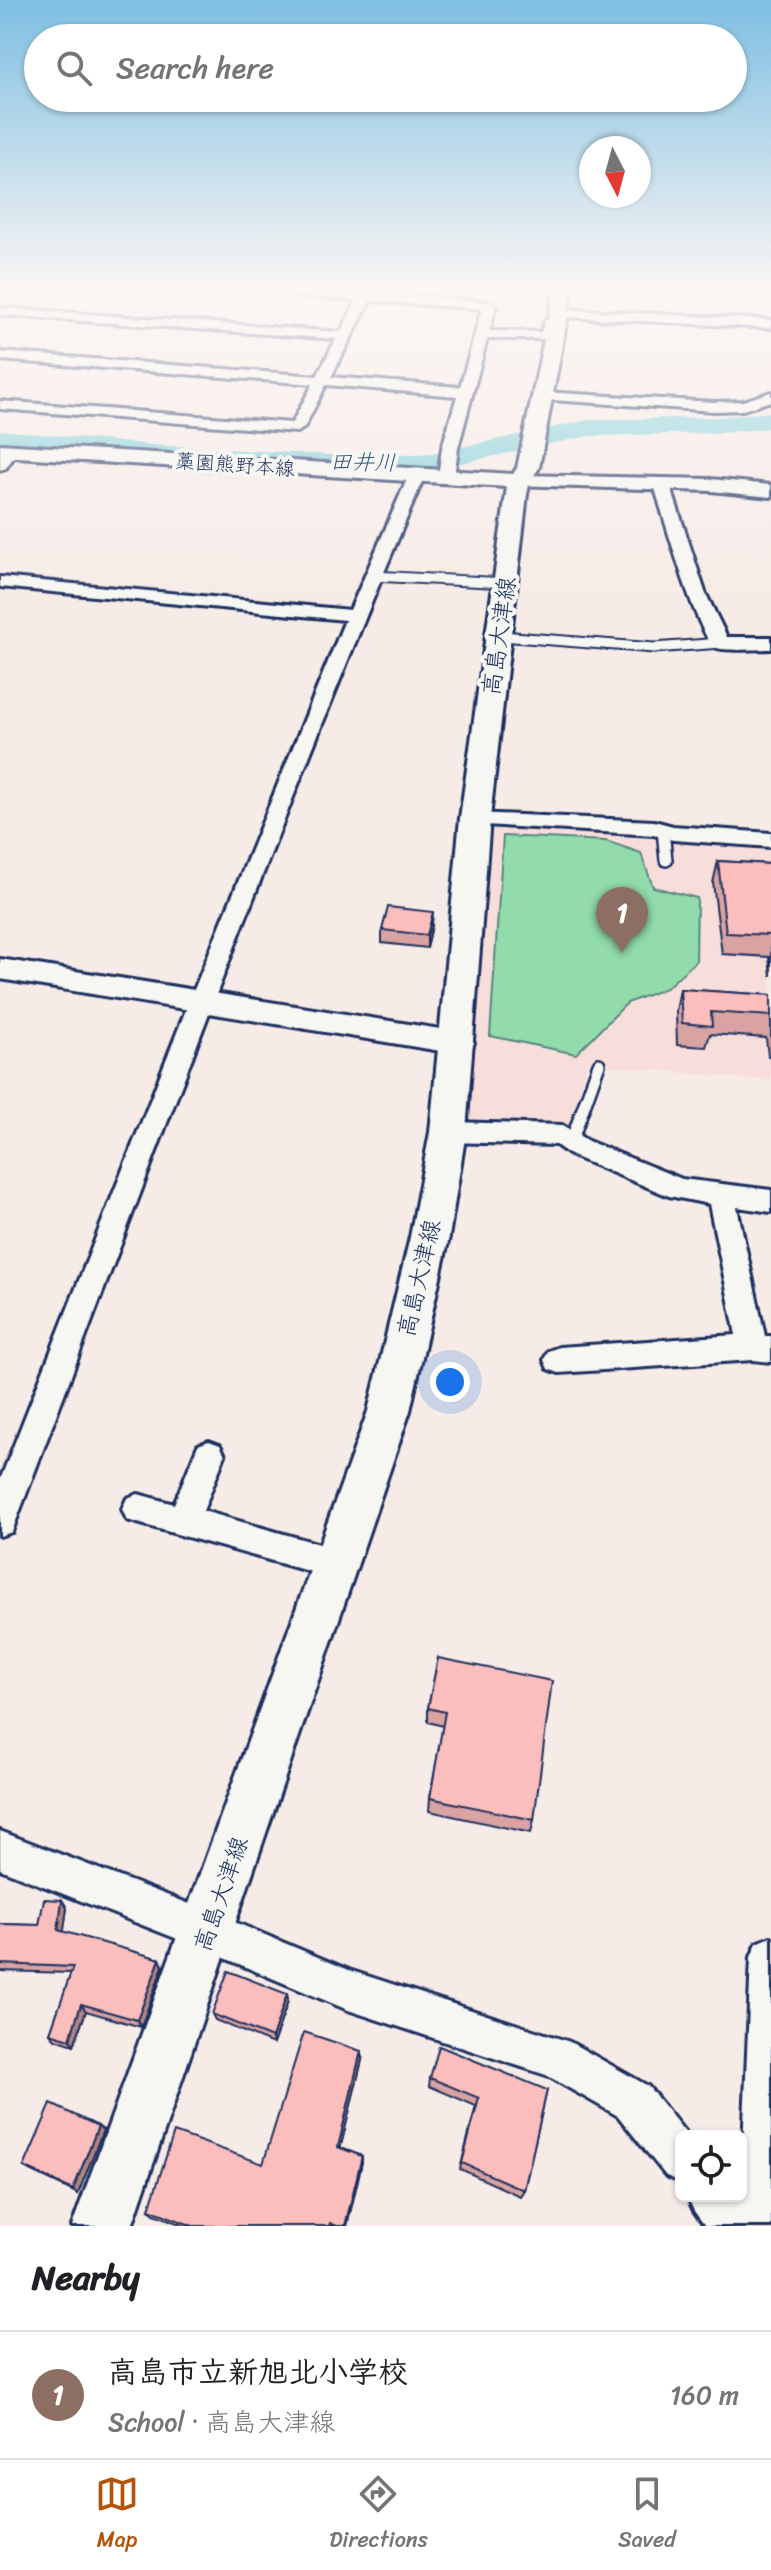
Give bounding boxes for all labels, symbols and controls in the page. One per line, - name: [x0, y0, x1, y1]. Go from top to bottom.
- search box: [24, 24, 747, 112]
- text: Search here: [116, 41, 274, 95]
- icon: search: [52, 46, 96, 90]
- north arrow: [579, 136, 651, 208]
- water label: 田井川: [330, 442, 396, 482]
- street label: 藁園熊野本線: [174, 443, 296, 487]
- street label: 高島大津線: [470, 574, 528, 698]
- pin: 1: [596, 887, 648, 953]
- street label: 高島大津線: [385, 1215, 453, 1341]
- your location: [430, 1362, 470, 1402]
- street label: 高島大津線: [182, 1830, 260, 1958]
- map controls: [675, 2130, 747, 2202]
- button: locate: [675, 2130, 747, 2202]
- text: Nearby: [32, 2248, 140, 2308]
- text: 高島市立新旭北小学校: [108, 2345, 408, 2399]
- text: 1: [52, 2372, 64, 2418]
- text: 160 m: [670, 2372, 739, 2418]
- text: School · 高島大津線: [108, 2399, 335, 2445]
- tab: Map: [95, 2472, 139, 2559]
- tab: Directions: [329, 2472, 428, 2559]
- tab: Saved: [618, 2472, 676, 2559]

